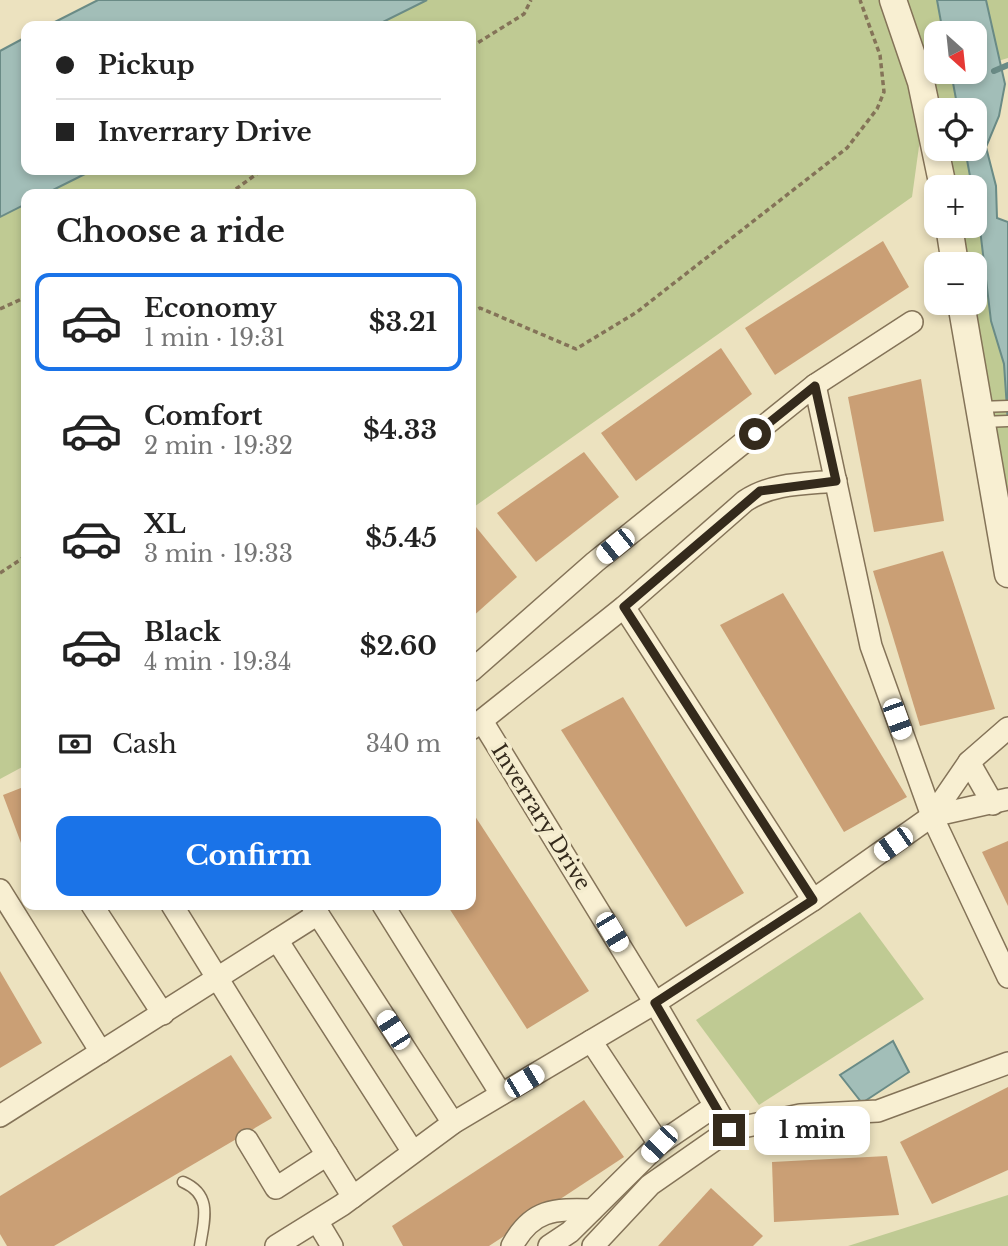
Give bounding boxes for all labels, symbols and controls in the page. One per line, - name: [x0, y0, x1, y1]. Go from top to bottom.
- north arrow: [924, 21, 987, 84]
- map controls: [924, 21, 987, 315]
- text: Pickup: [98, 49, 195, 81]
- button: locate: [924, 98, 987, 161]
- text: Inverrary Drive: [98, 116, 312, 148]
- button: +: [924, 175, 987, 238]
- text: Choose a ride: [56, 211, 285, 251]
- button: −: [924, 252, 987, 315]
- icon: car: [60, 291, 123, 354]
- text: Economy: [144, 292, 277, 324]
- text: $3.21: [369, 306, 437, 338]
- text: 1 min · 19:31: [144, 324, 285, 352]
- icon: car: [60, 399, 123, 462]
- text: Comfort: [144, 400, 262, 432]
- text: $4.33: [363, 414, 437, 446]
- route start: [739, 418, 771, 450]
- text: 2 min · 19:32: [144, 432, 293, 460]
- icon: car: [60, 507, 123, 570]
- text: XL: [144, 508, 186, 540]
- text: $5.45: [365, 522, 437, 554]
- car: [593, 525, 638, 567]
- text: 3 min · 19:33: [144, 540, 293, 568]
- icon: car: [60, 615, 123, 678]
- text: Black: [144, 616, 221, 648]
- text: $2.60: [360, 630, 437, 662]
- text: 4 min · 19:34: [144, 648, 291, 676]
- car: [880, 696, 915, 742]
- icon: cash: [56, 725, 94, 763]
- text: Cash: [112, 728, 177, 760]
- text: 340 m: [366, 730, 441, 758]
- street label: Inverrary Drive: [486, 739, 596, 895]
- button: Confirm: [56, 816, 441, 896]
- car: [870, 823, 917, 865]
- car: [593, 909, 632, 955]
- car: [373, 1007, 414, 1053]
- car: [501, 1061, 548, 1101]
- callout: 1 min: [754, 1106, 869, 1154]
- route end: [713, 1114, 745, 1146]
- text: 1 min: [779, 1116, 845, 1144]
- car: [637, 1122, 682, 1166]

